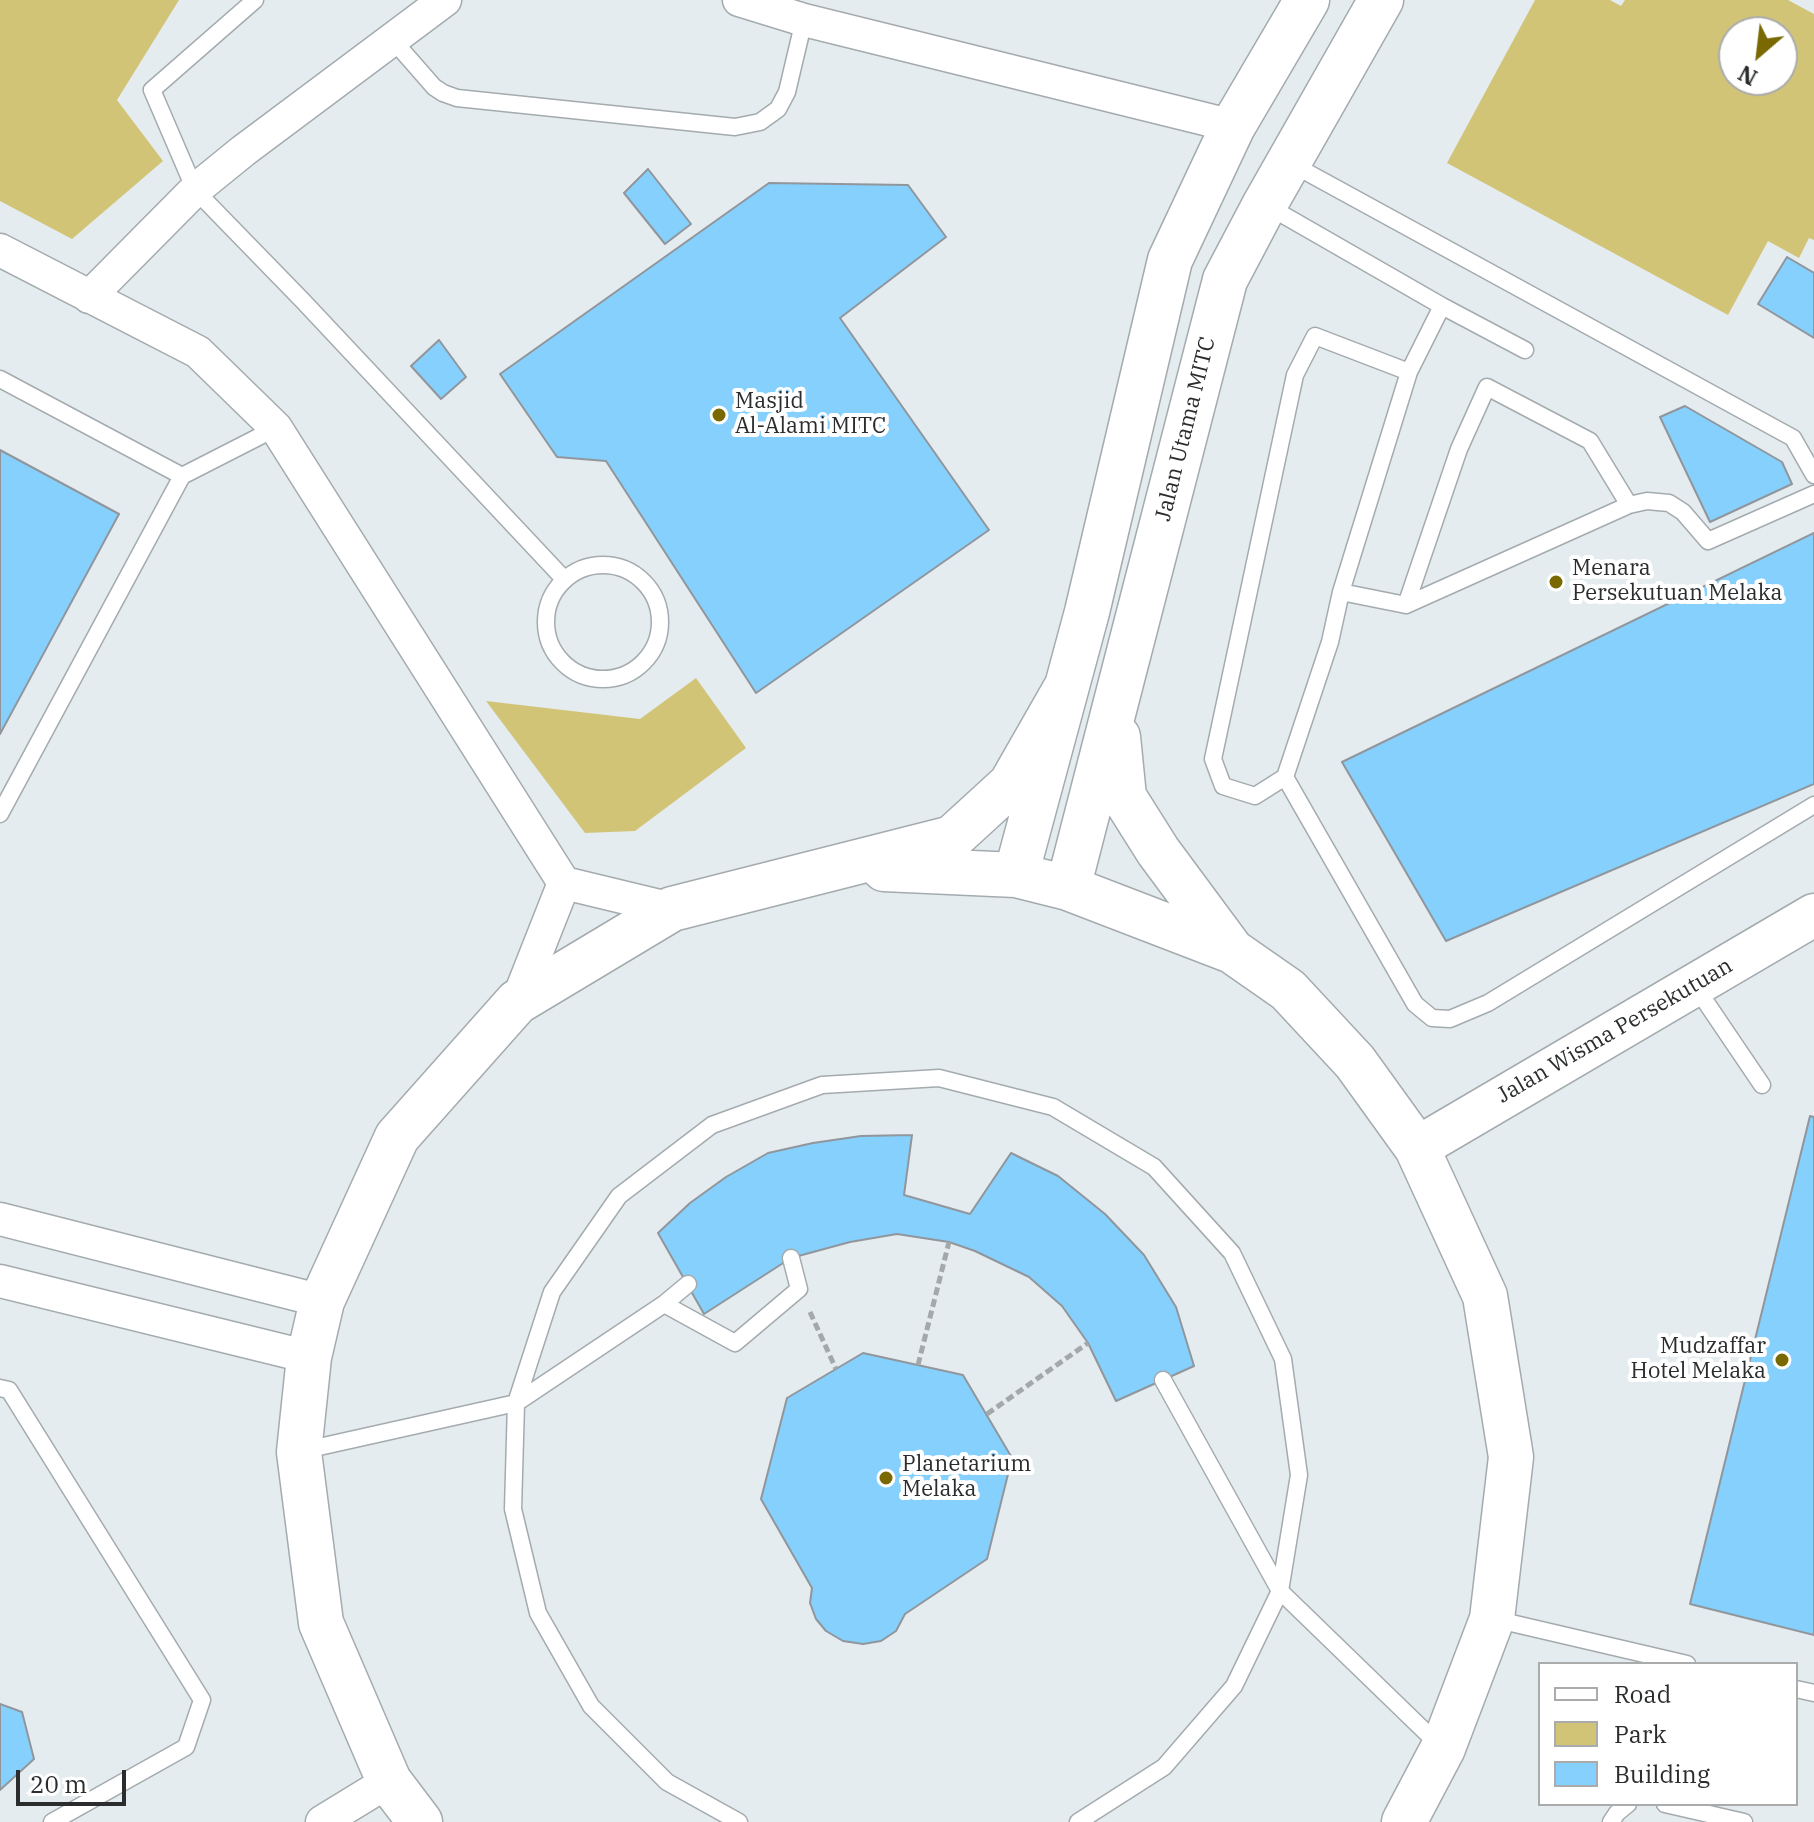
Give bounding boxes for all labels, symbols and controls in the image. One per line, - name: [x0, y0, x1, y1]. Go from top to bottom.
- north arrow: [1718, 16, 1798, 96]
- text: N: [1733, 59, 1762, 93]
- street label: Jalan Utama MITC: [1150, 334, 1222, 524]
- place label: Masjid Al-Alami MITC: [735, 389, 886, 440]
- marker: Masjid Al-Alami MITC: [710, 406, 728, 424]
- place label: Menara Persekutuan Melaka: [1572, 556, 1783, 608]
- marker: Menara Persekutuan Melaka: [1547, 573, 1565, 591]
- street label: Jalan Wisma Persekutuan: [1493, 953, 1737, 1109]
- place label: Mudzaffar Hotel Melaka: [1631, 1334, 1766, 1386]
- marker: Mudzaffar Hotel Melaka: [1773, 1351, 1791, 1369]
- place label: Planetarium Melaka: [902, 1452, 1031, 1504]
- marker: Planetarium Melaka: [877, 1469, 895, 1487]
- legend: [1538, 1662, 1798, 1806]
- text: Road: [1614, 1678, 1671, 1710]
- text: Park: [1614, 1718, 1666, 1750]
- scale bar: [20, 1754, 130, 1804]
- text: Building: [1614, 1758, 1710, 1790]
- text: 20 m: [30, 1768, 87, 1800]

